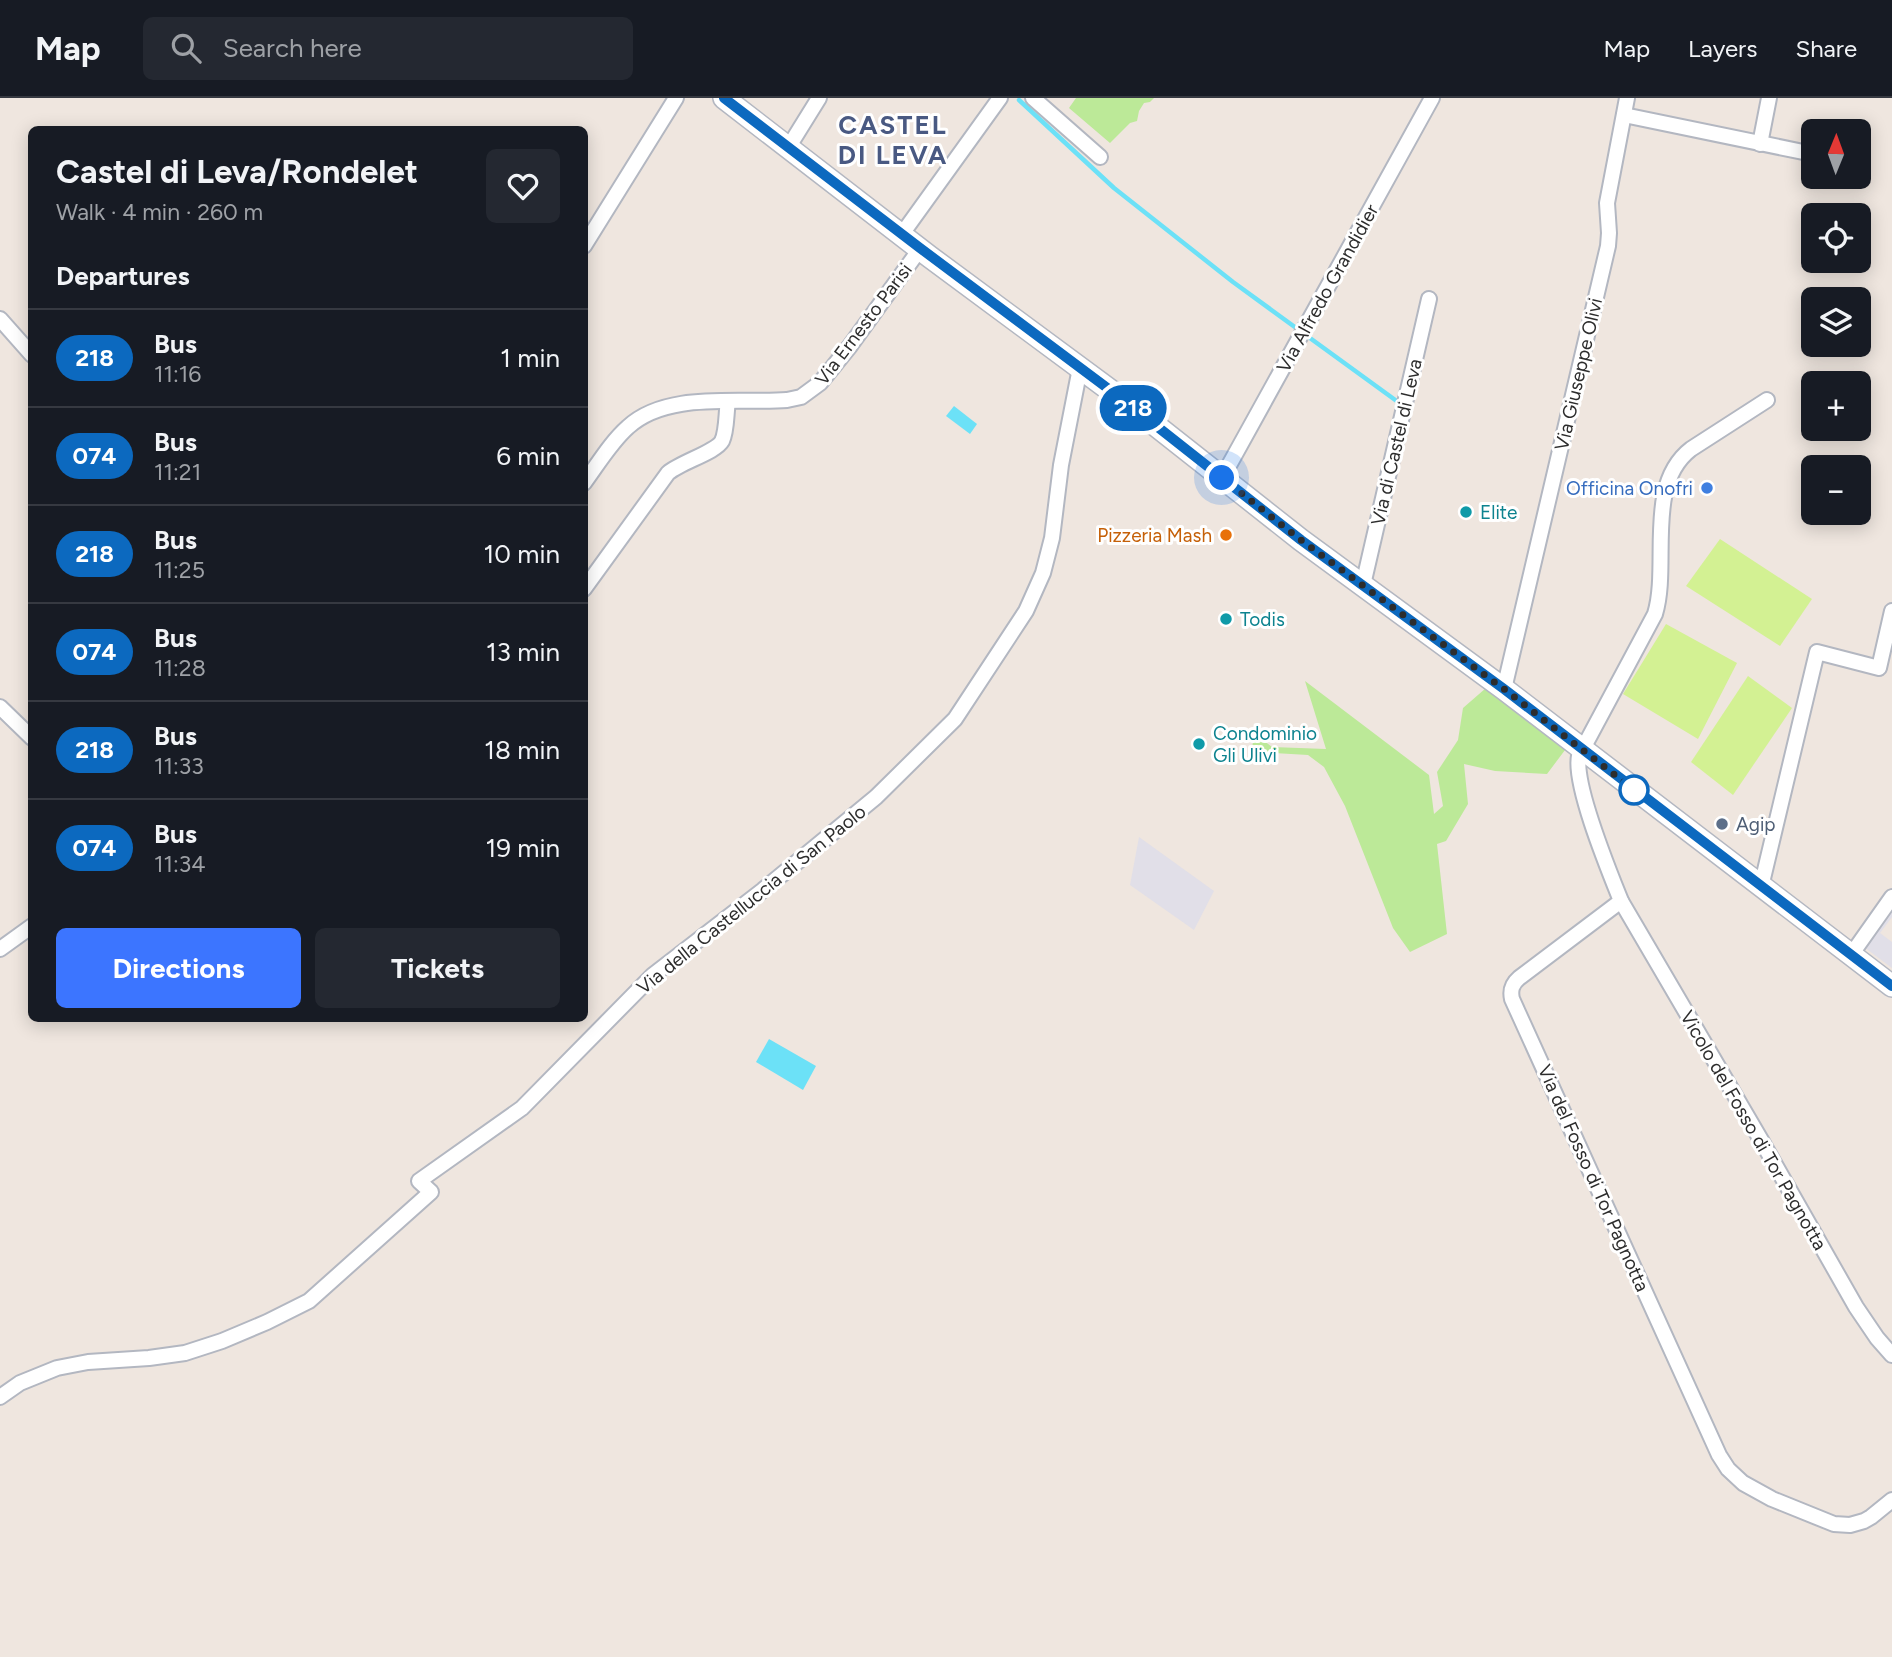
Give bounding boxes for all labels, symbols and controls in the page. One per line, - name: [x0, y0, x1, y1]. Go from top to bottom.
- search box: [143, 17, 633, 80]
- text: Map: [35, 29, 101, 68]
- icon: search: [167, 29, 205, 67]
- text: Search here: [223, 32, 362, 64]
- text: Map: [1603, 34, 1650, 63]
- text: Layers: [1688, 34, 1757, 63]
- text: Share: [1795, 34, 1857, 63]
- district label: CASTEL DI LEVA: [838, 109, 948, 171]
- north arrow: [1801, 119, 1871, 189]
- map controls: [1801, 119, 1871, 525]
- button: heart: [486, 149, 560, 223]
- text: Castel di Leva/Rondelet: [56, 152, 418, 191]
- text: Walk · 4 min · 260 m: [56, 198, 263, 226]
- street label: Via Alfredo Grandidier: [1272, 200, 1384, 376]
- button: locate: [1801, 203, 1871, 273]
- street label: Via Ernesto Parisi: [810, 259, 917, 390]
- text: Departures: [56, 260, 190, 292]
- button: layers: [1801, 287, 1871, 357]
- street label: Via Giuseppe Olivi: [1550, 296, 1607, 453]
- text: Bus: [154, 328, 197, 360]
- text: 1 min: [500, 342, 560, 374]
- text: 218: [75, 343, 114, 372]
- street label: Via di Castel di Leva: [1366, 357, 1427, 528]
- text: 11:16: [154, 360, 201, 388]
- button: +: [1801, 371, 1871, 441]
- line badge: 218: [1093, 385, 1173, 431]
- text: 218: [1114, 393, 1152, 422]
- text: Bus: [154, 426, 197, 458]
- text: 6 min: [496, 440, 560, 472]
- text: 074: [72, 441, 117, 470]
- button: −: [1801, 455, 1871, 525]
- text: 11:21: [154, 458, 201, 486]
- your location: [1204, 460, 1239, 495]
- place label: Officina Onofri: [1566, 477, 1693, 500]
- marker: Officina Onofri: [1699, 480, 1715, 496]
- place label: Elite: [1480, 501, 1517, 524]
- marker: Elite: [1458, 504, 1474, 520]
- text: Bus: [154, 524, 197, 556]
- place label: Pizzeria Mash: [1097, 524, 1212, 547]
- marker: Pizzeria Mash: [1218, 527, 1234, 543]
- text: 10 min: [484, 538, 560, 570]
- text: 218: [75, 539, 114, 568]
- text: 11:25: [154, 556, 205, 584]
- place label: Todis: [1240, 608, 1285, 631]
- marker: Todis: [1218, 611, 1234, 627]
- text: Bus: [154, 622, 197, 654]
- text: 13 min: [486, 636, 560, 668]
- text: 074: [72, 637, 117, 666]
- text: 11:28: [154, 654, 206, 682]
- text: Bus: [154, 720, 197, 752]
- place label: Condominio Gli Ulivi: [1213, 722, 1317, 767]
- text: 18 min: [484, 734, 560, 766]
- text: 218: [75, 735, 114, 764]
- marker: Condominio Gli Ulivi: [1191, 736, 1207, 752]
- text: 11:33: [154, 752, 204, 780]
- unlabelled marker: [1619, 775, 1649, 805]
- street label: Via della Castelluccia di San Paolo: [632, 800, 870, 999]
- place label: Agip: [1736, 813, 1776, 836]
- marker: Agip: [1714, 816, 1730, 832]
- text: Bus: [154, 818, 197, 850]
- text: 19 min: [485, 832, 560, 864]
- text: 074: [72, 833, 117, 862]
- text: 11:34: [154, 850, 206, 878]
- button: Directions: [56, 928, 301, 1008]
- button: Tickets: [315, 928, 560, 1008]
- street label: Vicolo del Fosso di Tor Pagnotta: [1675, 1006, 1832, 1254]
- street label: Via del Fosso di Tor Pagnotta: [1533, 1061, 1654, 1295]

